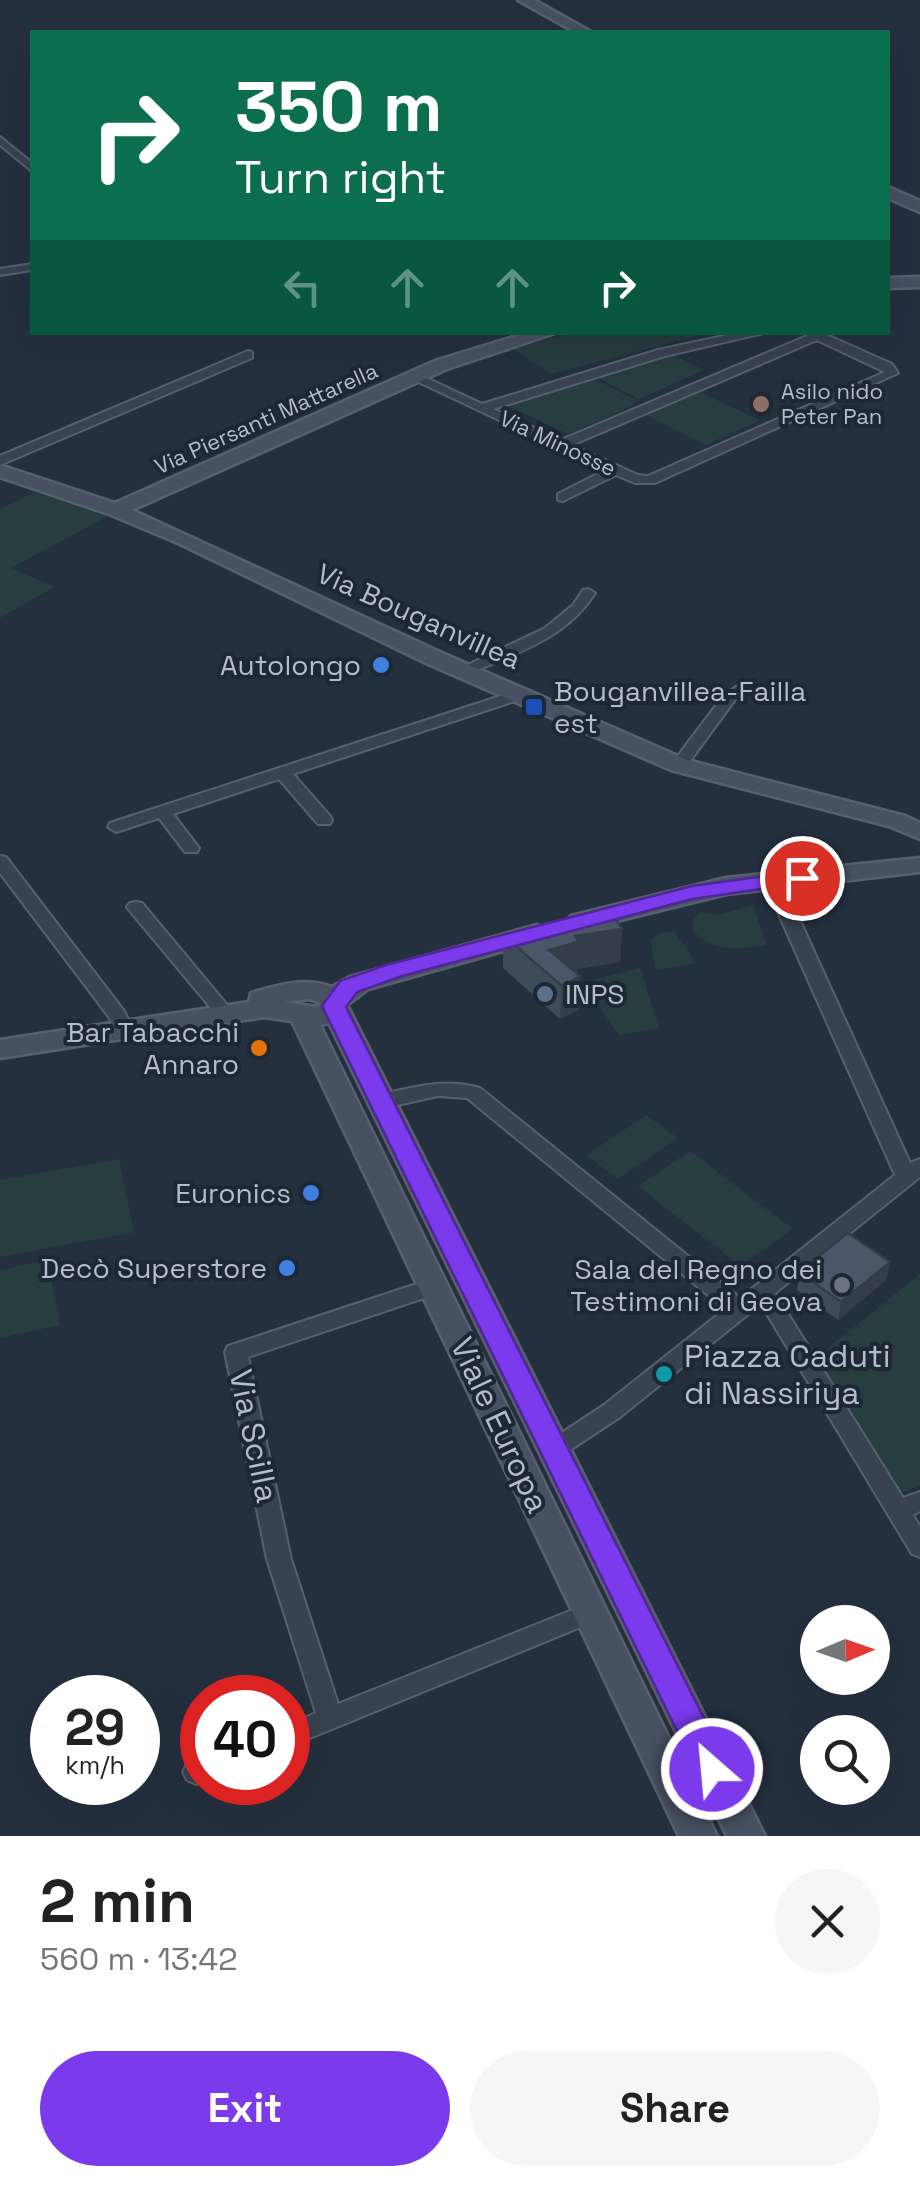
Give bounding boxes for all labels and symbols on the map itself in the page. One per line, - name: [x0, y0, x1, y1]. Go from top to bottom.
- street label: Via Piersanti Mattarella: [150, 356, 382, 480]
- place label: Asilo nido Peter Pan: [781, 377, 883, 430]
- marker: Asilo nido Peter Pan: [750, 393, 772, 415]
- street label: Via Minosse: [495, 404, 621, 482]
- street label: Via Bouganvillea: [311, 555, 527, 677]
- place label: Autolongo: [220, 647, 361, 683]
- marker: Autolongo: [370, 654, 392, 676]
- place label: Bouganvillea-Failla est: [554, 673, 806, 741]
- marker: Bouganvillea-Failla est: [523, 696, 545, 718]
- pin: [760, 836, 845, 921]
- place label: INPS: [565, 976, 624, 1012]
- marker: INPS: [534, 983, 556, 1005]
- place label: Bar Tabacchi Annaro: [66, 1014, 239, 1082]
- marker: Bar Tabacchi Annaro: [248, 1037, 270, 1059]
- place label: Euronics: [175, 1175, 291, 1211]
- marker: Euronics: [300, 1182, 322, 1204]
- place label: Decò Superstore: [41, 1250, 267, 1286]
- place label: Sala del Regno dei Testimoni di Geova: [570, 1251, 822, 1319]
- marker: Decò Superstore: [276, 1257, 298, 1279]
- marker: Sala del Regno dei Testimoni di Geova: [831, 1274, 853, 1296]
- street label: Viale Europa: [442, 1331, 558, 1519]
- place label: Piazza Caduti di Nassiriya: [684, 1336, 891, 1413]
- marker: Piazza Caduti di Nassiriya: [653, 1363, 675, 1385]
- street label: Via Scilla: [220, 1366, 288, 1506]
- north arrow: [800, 1605, 890, 1695]
- speed limit sign: 40: [180, 1675, 310, 1805]
- position arrow: [660, 1717, 764, 1821]

